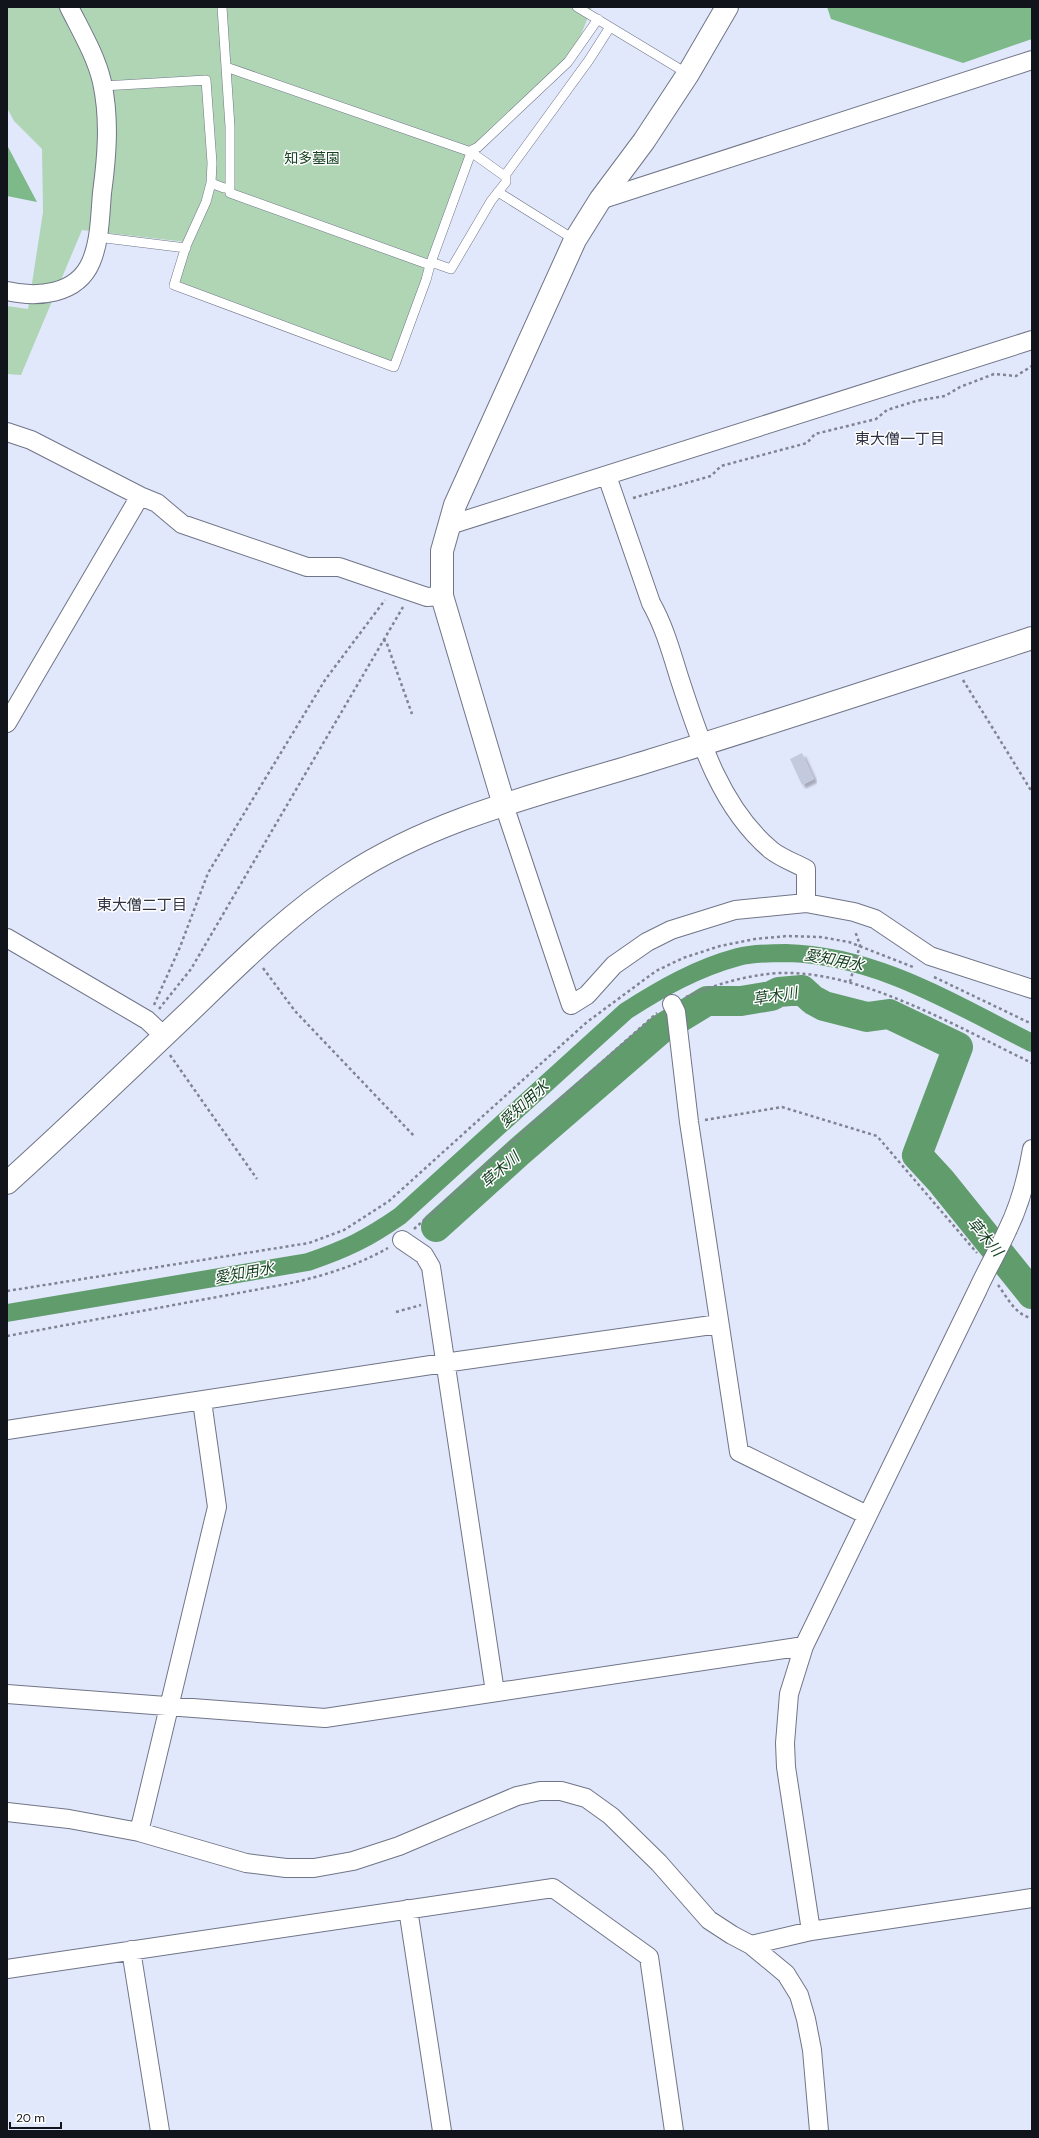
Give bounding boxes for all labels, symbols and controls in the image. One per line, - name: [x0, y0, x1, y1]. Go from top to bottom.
- park label: 知多墓園: [284, 149, 340, 167]
- district label: 東大僧一丁目: [855, 429, 945, 449]
- district label: 東大僧二丁目: [97, 895, 187, 915]
- water label: 愛知用水: [803, 944, 867, 976]
- water label: 草木川: [751, 982, 801, 1009]
- water label: 愛知用水: [495, 1075, 554, 1132]
- water label: 草木川: [476, 1146, 525, 1192]
- water label: 草木川: [963, 1213, 1008, 1262]
- water label: 愛知用水: [213, 1258, 277, 1288]
- scale bar: [10, 2104, 61, 2130]
- text: 20 m: [16, 2110, 45, 2126]

